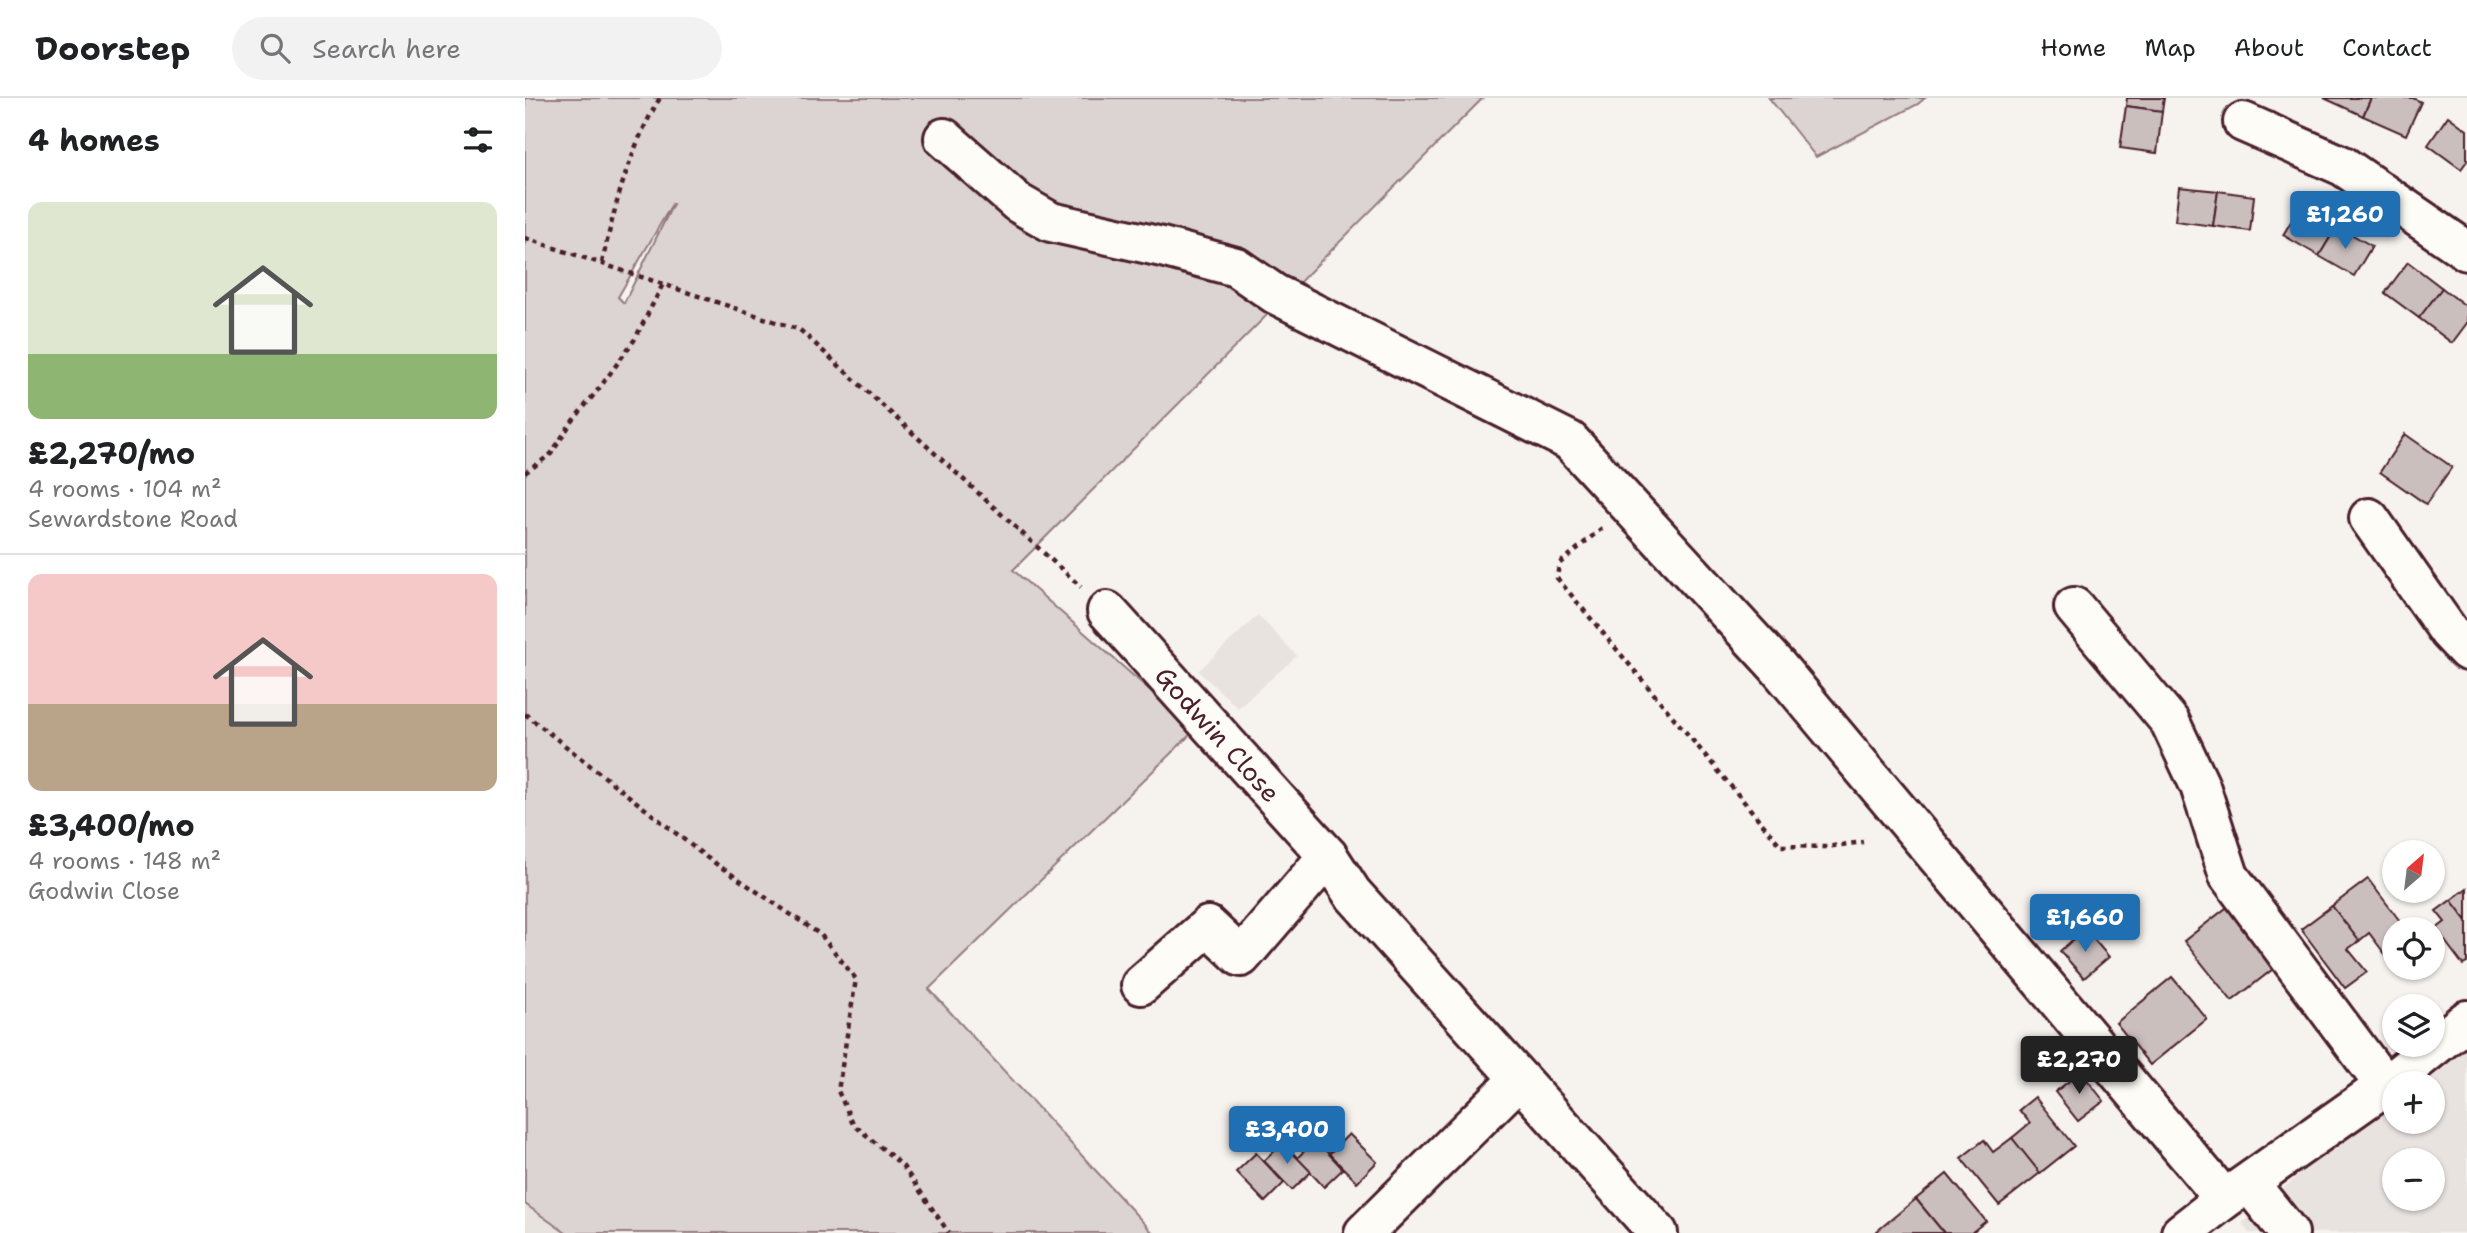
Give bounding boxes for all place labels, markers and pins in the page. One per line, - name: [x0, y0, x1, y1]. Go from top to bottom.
- pin: £1,260: [2288, 192, 2402, 251]
- pin: £1,660: [2028, 894, 2142, 954]
- pin: £2,270: [2022, 1037, 2136, 1096]
- pin: £3,400: [1230, 1107, 1344, 1166]

